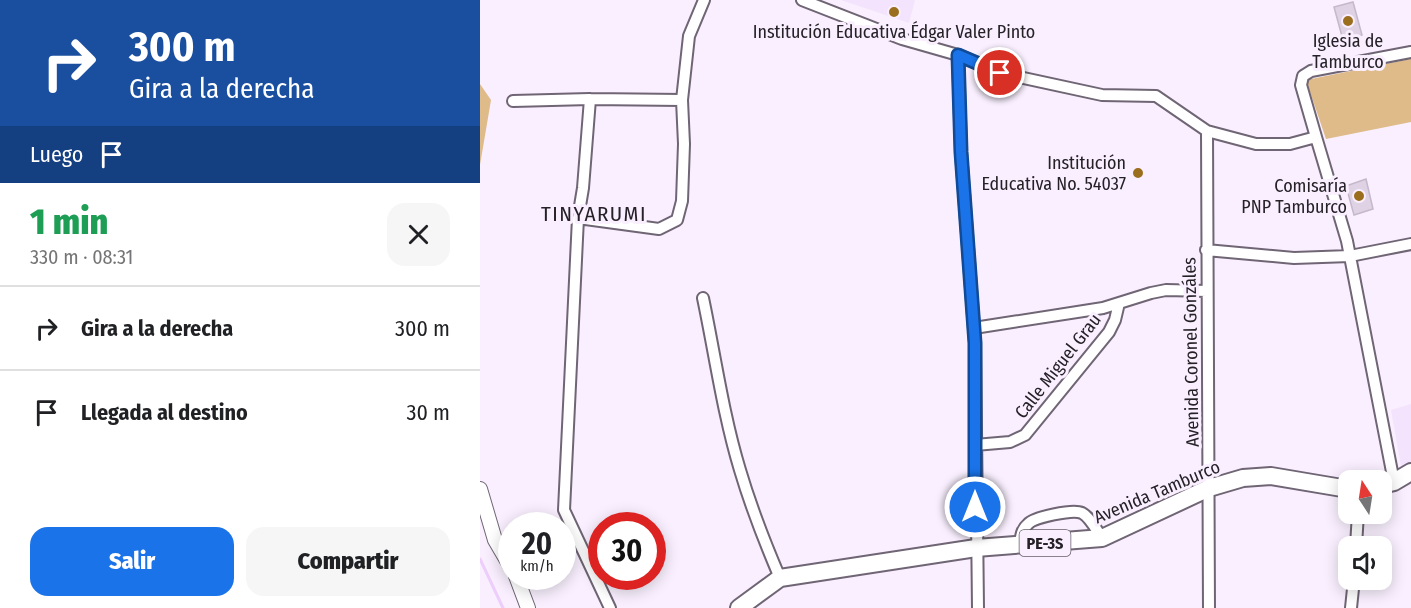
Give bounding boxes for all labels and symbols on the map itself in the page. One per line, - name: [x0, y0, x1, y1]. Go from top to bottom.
- marker: Institución Educativa Édgar Valer Pinto: [887, 5, 901, 19]
- marker: Iglesia de Tamburco: [1341, 14, 1355, 28]
- place label: Institución Educativa Édgar Valer Pinto: [753, 20, 1035, 43]
- place label: Iglesia de Tamburco: [1312, 30, 1384, 73]
- pin: [974, 47, 1025, 98]
- place label: Institución Educativa No. 54037: [982, 152, 1126, 195]
- marker: Institución Educativa No. 54037: [1131, 166, 1145, 180]
- place label: Comisaría PNP Tamburco: [1241, 175, 1347, 218]
- marker: Comisaría PNP Tamburco: [1352, 189, 1366, 203]
- district label: TINYARUMI: [541, 201, 647, 227]
- street label: Avenida Coronel Gonzáles: [1178, 257, 1204, 447]
- street label: Calle Miguel Grau: [1010, 309, 1106, 423]
- street label: Avenida Tamburco: [1091, 456, 1223, 528]
- north arrow: [1338, 470, 1392, 524]
- position arrow: [943, 475, 1007, 539]
- speed limit sign: 30: [588, 512, 666, 590]
- road number: PE-3S: [1020, 530, 1070, 556]

